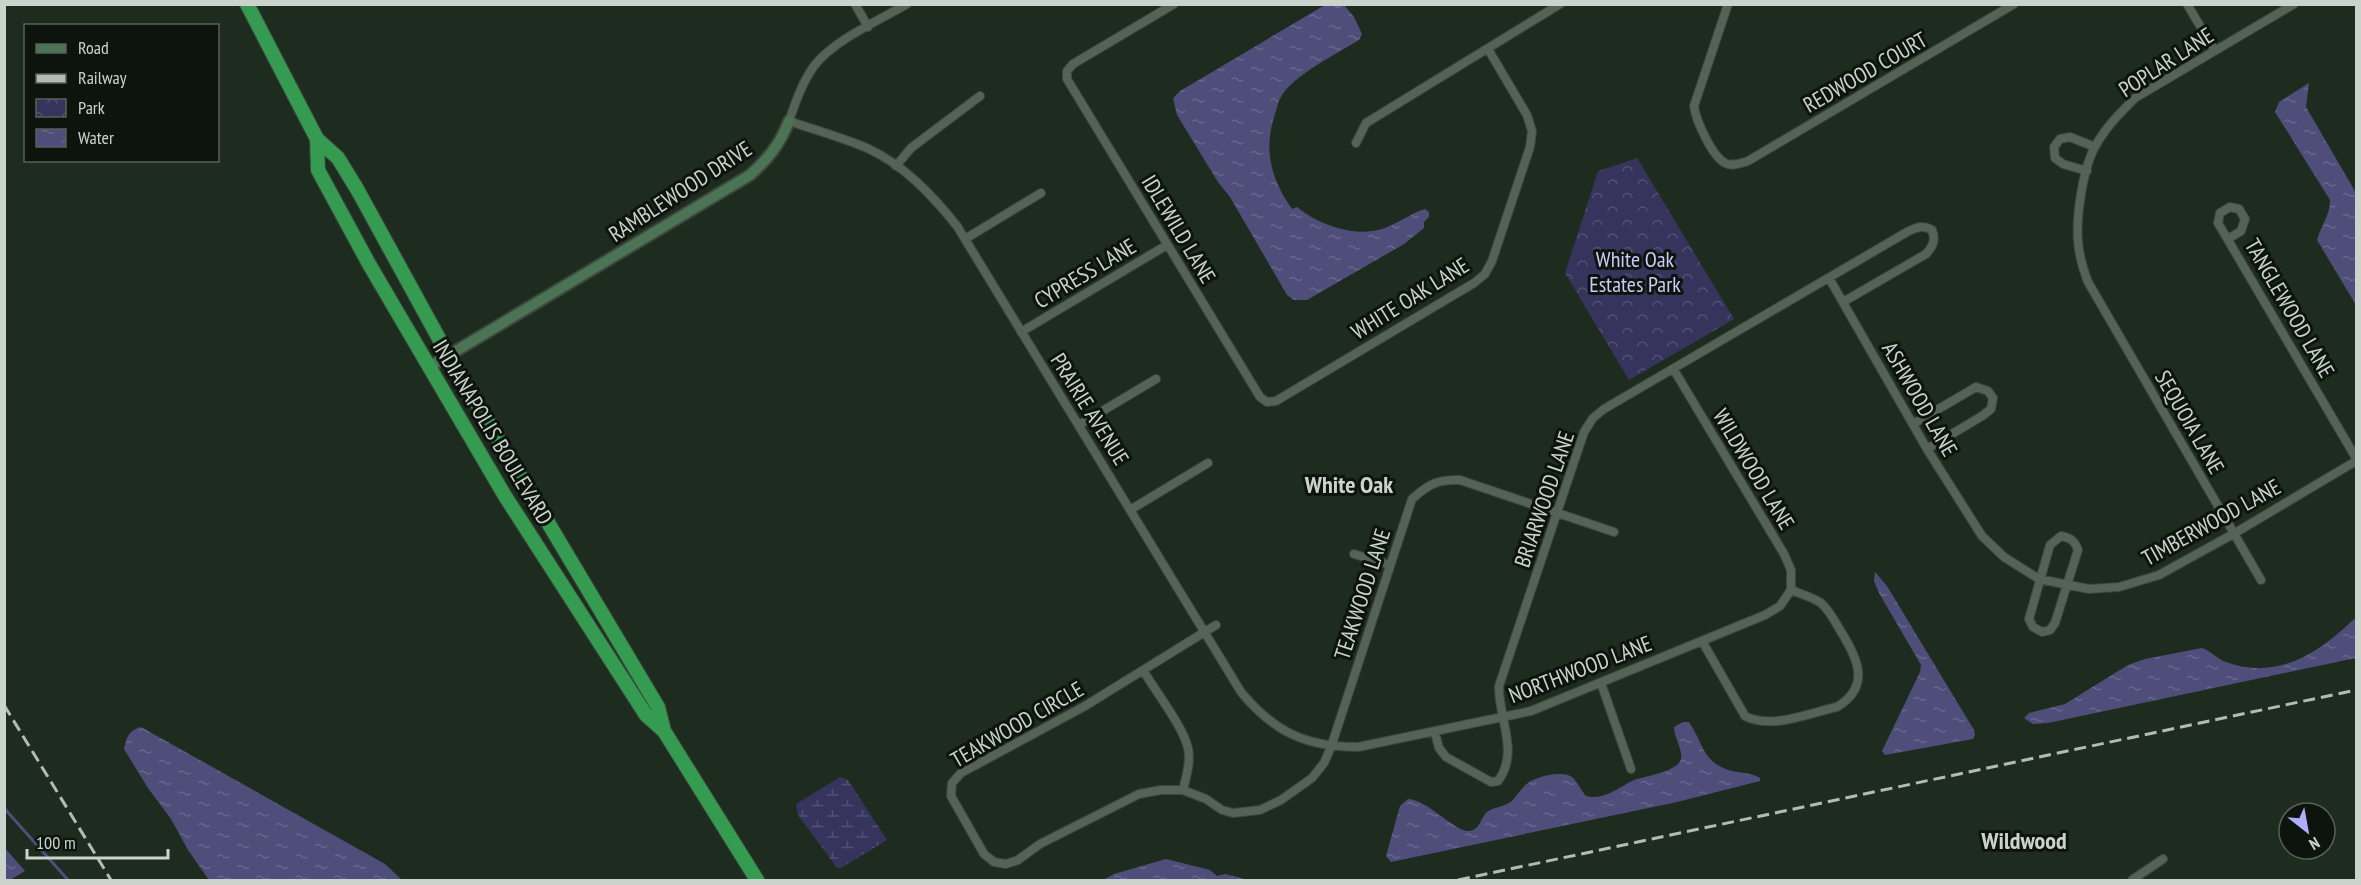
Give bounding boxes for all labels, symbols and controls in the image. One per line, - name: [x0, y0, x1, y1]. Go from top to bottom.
- street label: POPLAR LANE: [2113, 21, 2219, 103]
- legend: [24, 24, 219, 162]
- street label: REDWOOD COURT: [1798, 25, 1932, 119]
- text: Road: [78, 36, 109, 59]
- text: Railway: [78, 66, 127, 89]
- text: Park: [78, 96, 105, 119]
- text: Water: [78, 126, 114, 149]
- street label: RAMBLEWOOD DRIVE: [603, 134, 757, 248]
- street label: IDLEWILD LANE: [1136, 170, 1222, 288]
- street label: CYPRESS LANE: [1029, 232, 1141, 314]
- street label: TANGLEWOOD LANE: [2239, 233, 2341, 383]
- park label: White Oak Estates Park: [1589, 245, 1681, 298]
- street label: WHITE OAK LANE: [1346, 251, 1474, 345]
- street label: INDIANAPOLIS BOULEVARD: [427, 335, 559, 529]
- street label: ASHWOOD LANE: [1876, 337, 1964, 461]
- street label: PRAIRIE AVENUE: [1045, 348, 1135, 470]
- street label: SEQUOIA LANE: [2149, 365, 2231, 479]
- street label: WILDWOOD LANE: [1707, 404, 1801, 534]
- street label: BRIARWOOD LANE: [1508, 427, 1580, 571]
- district label: White Oak: [1304, 469, 1393, 500]
- street label: TIMBERWOOD LANE: [2137, 472, 2285, 572]
- street label: TEAKWOOD LANE: [1328, 525, 1396, 663]
- street label: NORTHWOOD LANE: [1505, 629, 1655, 709]
- street label: TEAKWOOD CIRCLE: [946, 675, 1088, 773]
- north arrow: [2277, 801, 2337, 861]
- scale bar: [27, 822, 168, 860]
- district label: Wildwood: [1980, 825, 2067, 856]
- text: 100 m: [36, 831, 76, 854]
- text: N: [2306, 833, 2324, 855]

